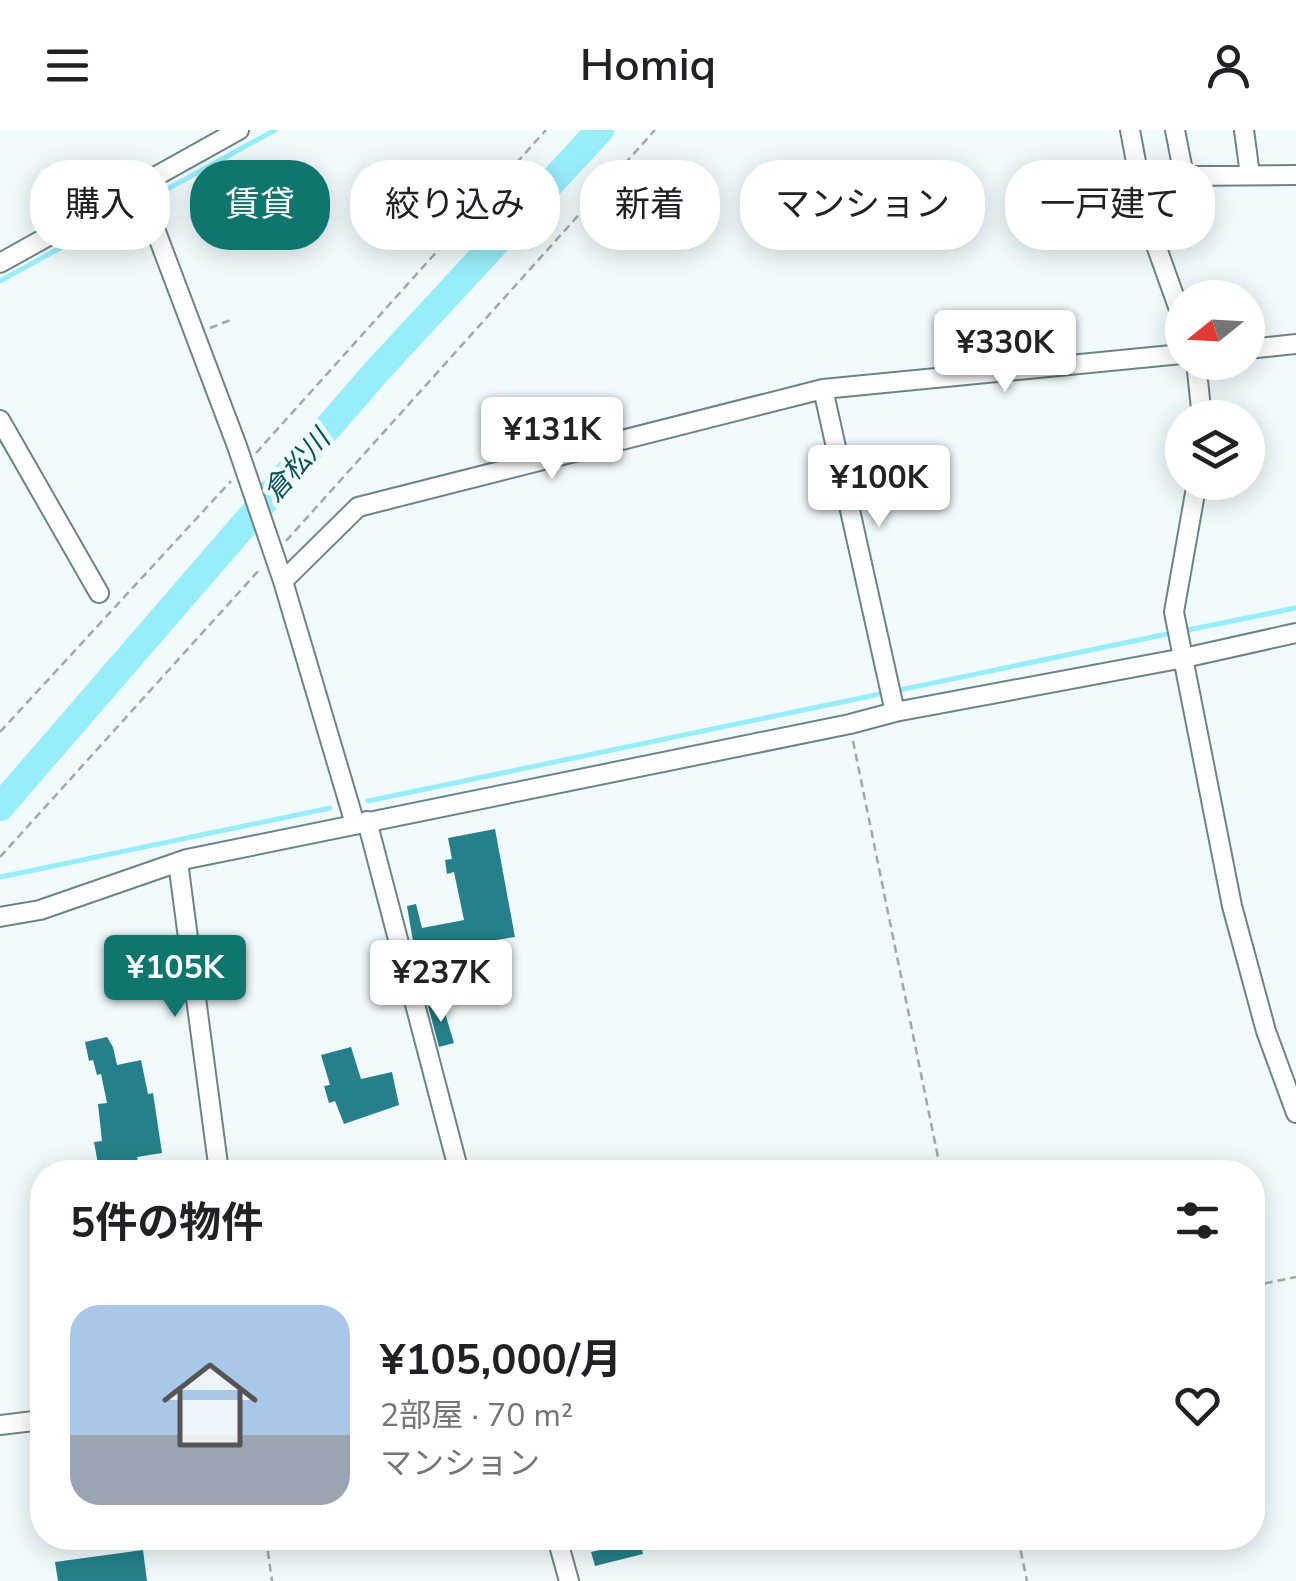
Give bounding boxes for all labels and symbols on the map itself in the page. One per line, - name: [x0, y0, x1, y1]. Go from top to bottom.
- north arrow: [1165, 280, 1265, 380]
- pin: ¥330K: [935, 310, 1075, 395]
- pin: ¥131K: [482, 397, 622, 482]
- water label: 倉松川: [255, 419, 341, 510]
- pin: ¥100K: [809, 445, 949, 530]
- pin: ¥105K: [105, 935, 245, 1020]
- pin: ¥237K: [371, 940, 511, 1025]

